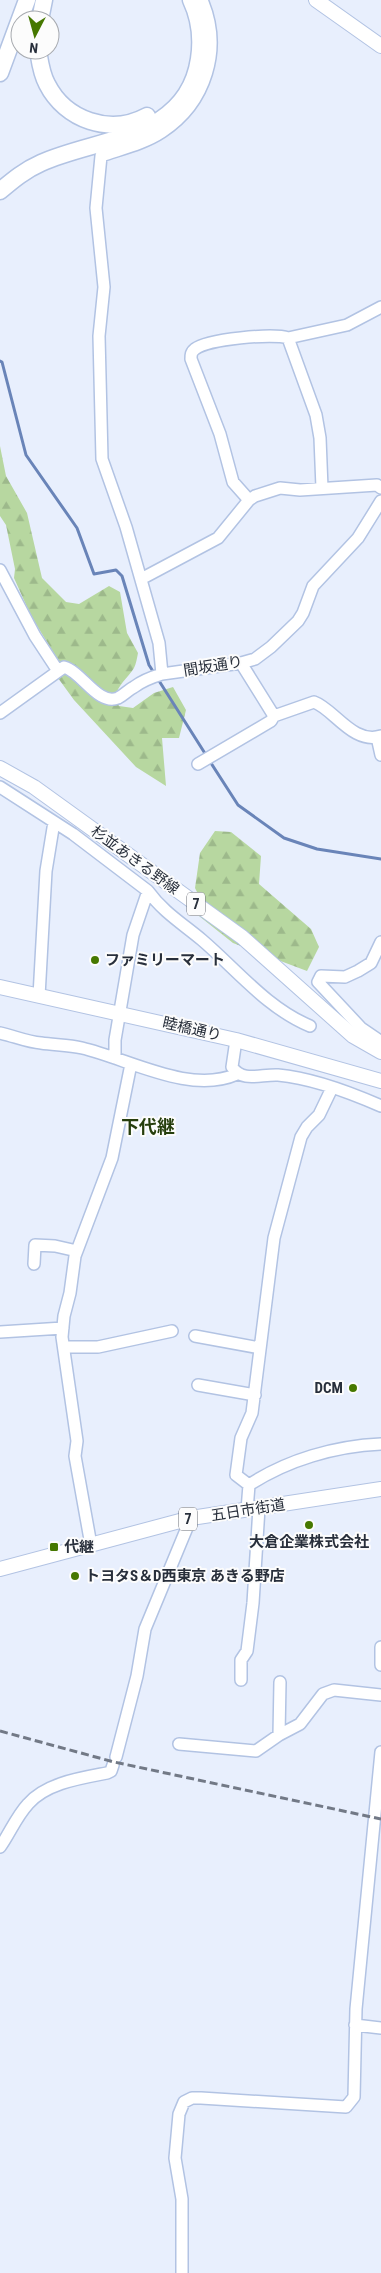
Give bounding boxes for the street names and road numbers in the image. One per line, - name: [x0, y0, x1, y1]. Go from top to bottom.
- street label: 間坂通り: [182, 652, 244, 680]
- street label: 杉並あきる野線: [87, 822, 183, 898]
- road number: 7: [187, 892, 205, 916]
- street label: 睦橋通り: [161, 1013, 223, 1045]
- street label: 五日市街道: [210, 1495, 286, 1525]
- road number: 7: [179, 1508, 197, 1530]

